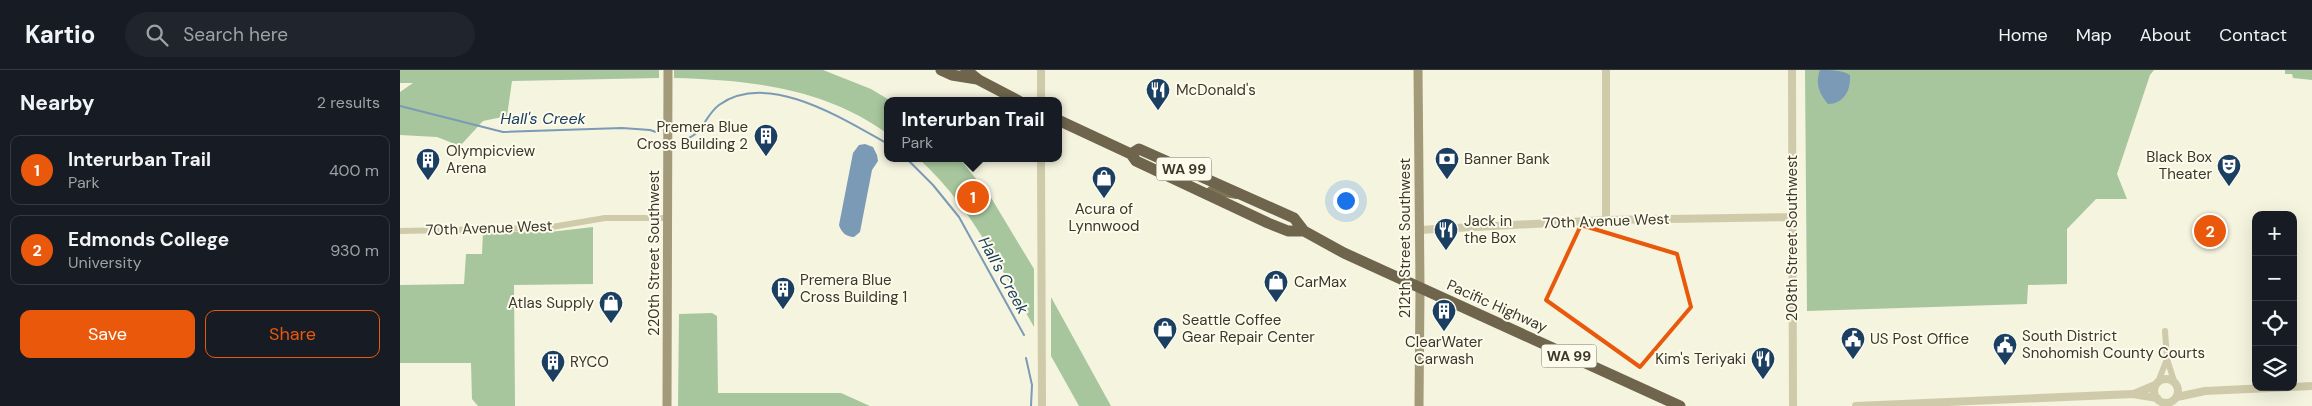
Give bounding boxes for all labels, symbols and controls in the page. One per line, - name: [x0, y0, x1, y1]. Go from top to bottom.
- search box: [125, 12, 475, 57]
- text: Kartio: [25, 19, 95, 50]
- icon: search: [143, 21, 171, 49]
- text: Search here: [183, 22, 288, 47]
- text: Home: [1998, 23, 2048, 47]
- text: Map: [2076, 23, 2112, 47]
- text: About: [2140, 23, 2191, 47]
- text: Contact: [2219, 23, 2287, 47]
- restaurant icon: McDonald's: [1145, 77, 1171, 111]
- place label: McDonald's: [1176, 80, 1256, 100]
- text: Nearby: [20, 89, 94, 117]
- text: 2 results: [317, 92, 380, 113]
- popup: [884, 97, 1062, 162]
- text: Interurban Trail: [902, 107, 1044, 132]
- water label: Hall's Creek: [500, 108, 587, 129]
- place label: Premera Blue Cross Building 2: [637, 117, 748, 154]
- building icon: Premera Blue Cross Building 2: [753, 123, 779, 157]
- text: Park: [902, 132, 933, 153]
- place label: Olympicview Arena: [446, 141, 536, 178]
- bank icon: Banner Bank: [1434, 146, 1460, 180]
- text: Interurban Trail: [68, 147, 211, 172]
- building icon: Olympicview Arena: [415, 147, 441, 181]
- place label: Black Box Theater: [2146, 147, 2213, 184]
- place label: Banner Bank: [1464, 149, 1550, 169]
- theatre icon: Black Box Theater: [2216, 153, 2242, 187]
- street label: 208th Street Southwest: [1782, 155, 1802, 321]
- road number: WA 99: [1156, 158, 1212, 180]
- street label: 212th Street Southwest: [1395, 158, 1415, 318]
- text: 1: [34, 160, 40, 181]
- text: 400 m: [329, 160, 379, 181]
- shop icon: Acura of Lynnwood: [1091, 165, 1117, 199]
- street label: 220th Street Southwest: [644, 170, 664, 336]
- text: Park: [68, 172, 100, 193]
- pin: 1: [957, 178, 989, 216]
- your location: [1333, 188, 1359, 214]
- place label: Acura of Lynnwood: [1069, 199, 1139, 236]
- street label: 70th Avenue West: [1542, 209, 1670, 233]
- place label: Jack in the Box: [1464, 211, 1517, 248]
- map controls: [2252, 211, 2297, 391]
- button: +: [2252, 211, 2297, 256]
- pin: 2: [2194, 212, 2226, 250]
- street label: 70th Avenue West: [425, 216, 553, 240]
- restaurant icon: Jack in the Box: [1433, 217, 1459, 251]
- text: Edmonds College: [68, 227, 229, 252]
- water label: Hall's Creek: [974, 233, 1034, 318]
- text: 2: [32, 240, 42, 261]
- text: 930 m: [330, 240, 379, 261]
- text: University: [68, 252, 142, 273]
- button: −: [2252, 256, 2297, 301]
- shop icon: CarMax: [1263, 269, 1289, 303]
- place label: Premera Blue Cross Building 1: [800, 270, 907, 307]
- place label: CarMax: [1294, 272, 1347, 292]
- street label: Pacific Highway: [1444, 275, 1551, 337]
- building icon: Premera Blue Cross Building 1: [770, 276, 796, 310]
- shop icon: Atlas Supply: [598, 290, 624, 324]
- place label: Atlas Supply: [508, 293, 595, 313]
- building icon: ClearWater Carwash: [1431, 298, 1457, 332]
- button: locate: [2252, 301, 2297, 346]
- button: Save: [20, 310, 195, 358]
- button: Share: [205, 310, 380, 358]
- place label: Seattle Coffee Gear Repair Center: [1182, 310, 1315, 347]
- shop icon: Seattle Coffee Gear Repair Center: [1152, 316, 1178, 350]
- public building icon: US Post Office: [1840, 326, 1866, 360]
- place label: South District Snohomish County Courts: [2022, 326, 2205, 363]
- place label: US Post Office: [1870, 329, 1969, 349]
- place label: ClearWater Carwash: [1405, 332, 1483, 369]
- public building icon: South District Snohomish County Courts: [1992, 332, 2018, 366]
- road number: WA 99: [1542, 344, 1596, 368]
- restaurant icon: Kim's Teriyaki: [1750, 346, 1776, 380]
- button: layers: [2252, 346, 2297, 391]
- building icon: RYCO: [540, 349, 566, 383]
- place label: Kim's Teriyaki: [1655, 349, 1746, 369]
- place label: RYCO: [570, 352, 609, 372]

